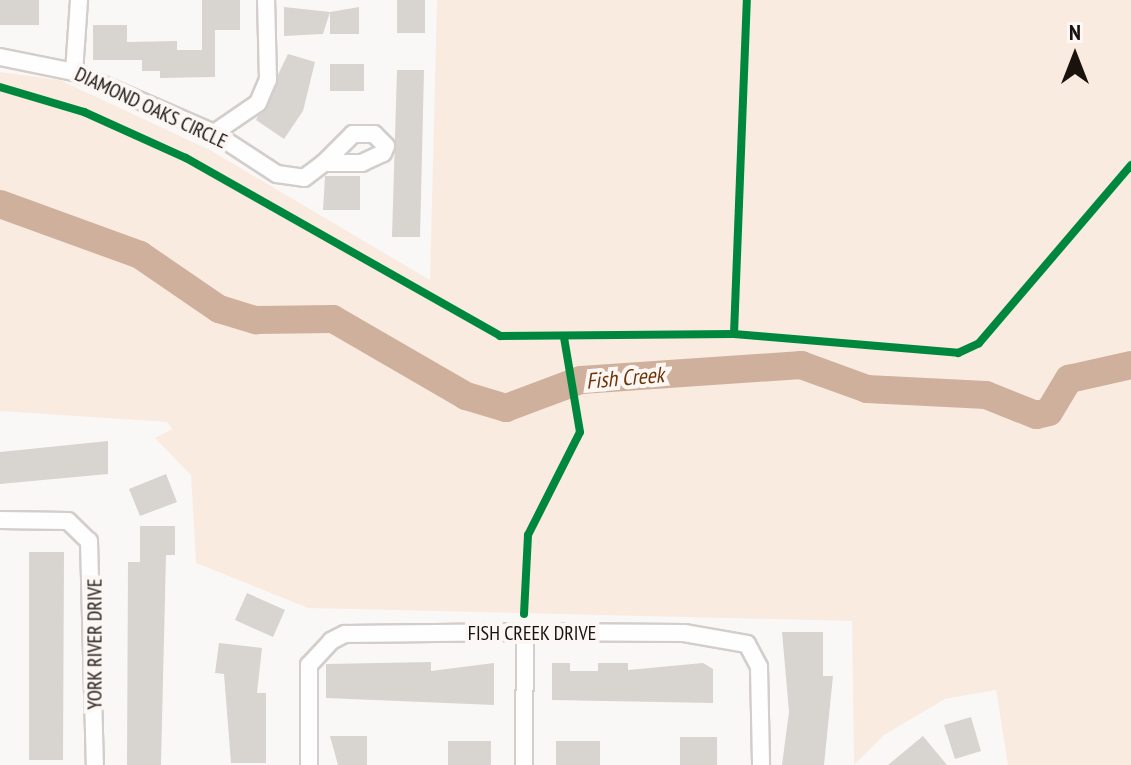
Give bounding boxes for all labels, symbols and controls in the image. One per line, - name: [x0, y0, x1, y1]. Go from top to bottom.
- north arrow: [1035, 16, 1115, 96]
- text: N: [1069, 18, 1081, 46]
- street label: DIAMOND OAKS CIRCLE: [71, 62, 231, 154]
- water label: Fish Creek: [585, 361, 665, 395]
- street label: YORK RIVER DRIVE: [83, 578, 107, 710]
- street label: FISH CREEK DRIVE: [467, 621, 597, 645]

